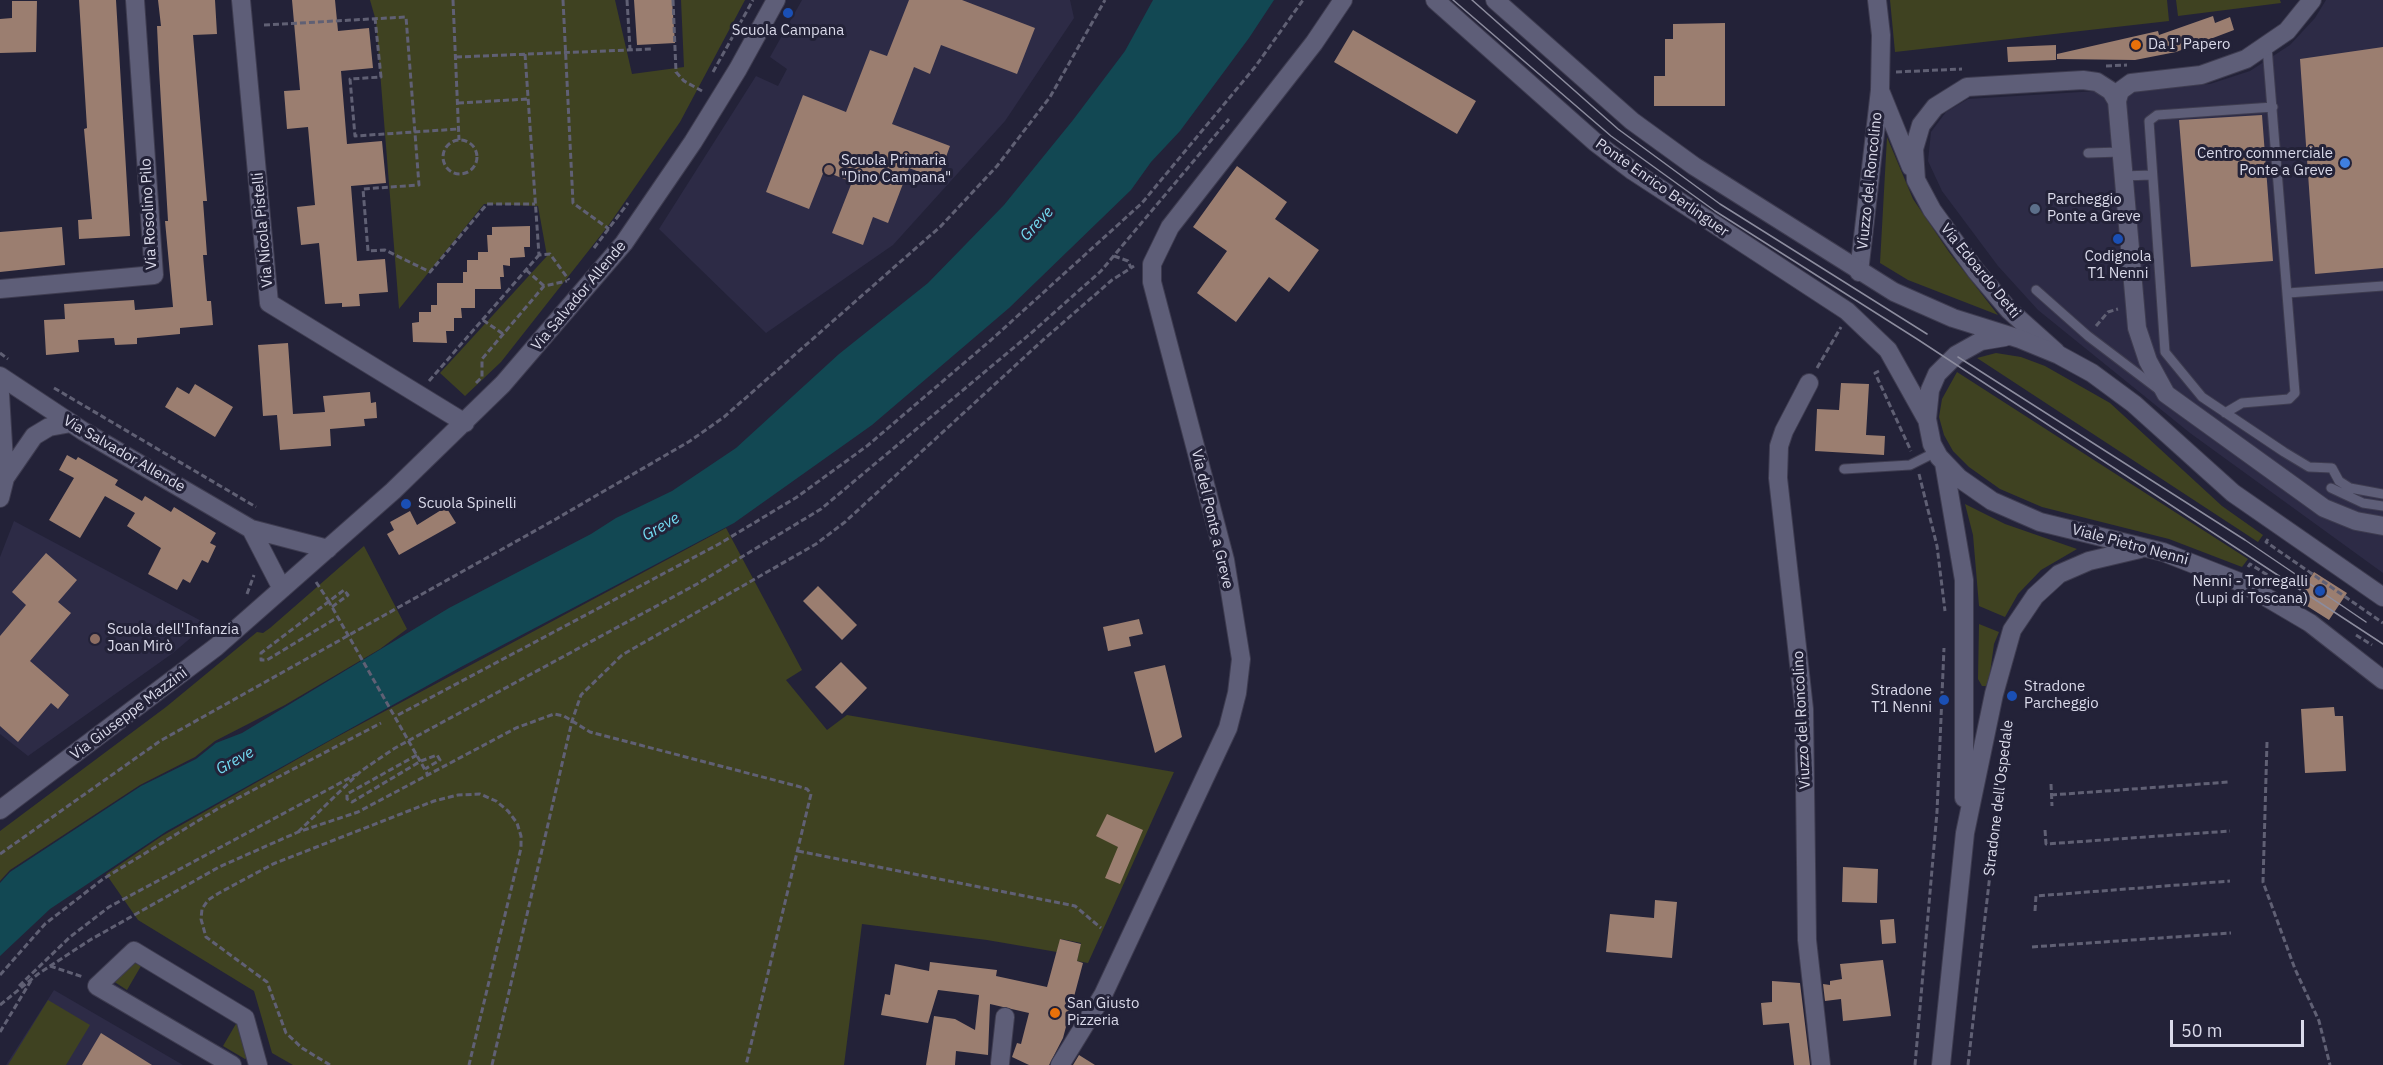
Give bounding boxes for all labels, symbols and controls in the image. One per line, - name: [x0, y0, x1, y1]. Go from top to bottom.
- marker: Scuola Campana: [781, 6, 795, 20]
- place label: Scuola Campana: [732, 22, 844, 40]
- place label: Da I' Papero: [2148, 36, 2230, 54]
- marker: Da I' Papero: [2129, 38, 2143, 52]
- street label: Viuzzo del Roncolino: [1854, 111, 1886, 251]
- street label: Ponte Enrico Berlinguer: [1592, 135, 1732, 241]
- place label: Centro commerciale Ponte a Greve: [2197, 145, 2333, 180]
- place label: Scuola Primaria "Dino Campana": [841, 152, 951, 187]
- marker: Centro commerciale Ponte a Greve: [2338, 156, 2352, 170]
- street label: Via Rosolino Pilo: [137, 158, 161, 270]
- marker: Scuola Primaria "Dino Campana": [822, 163, 836, 177]
- street label: Via Nicola Pistelli: [249, 172, 277, 288]
- place label: Parcheggio Ponte a Greve: [2047, 191, 2141, 226]
- marker: Parcheggio Ponte a Greve: [2028, 202, 2042, 216]
- water label: Greve: [1016, 203, 1058, 245]
- street label: Via Edoardo Detti: [1936, 220, 2024, 322]
- marker: Codignola T1 Nenni: [2111, 232, 2125, 246]
- street label: Via Salvador Allende: [528, 237, 630, 355]
- place label: Codignola T1 Nenni: [2084, 248, 2152, 283]
- street label: Via Salvador Allende: [60, 412, 188, 496]
- street label: Via del Ponte a Greve: [1187, 447, 1237, 591]
- place label: Scuola Spinelli: [418, 495, 517, 513]
- marker: Scuola Spinelli: [399, 497, 413, 511]
- water label: Greve: [639, 509, 683, 545]
- street label: Viale Pietro Nenni: [2070, 521, 2190, 569]
- place label: Nenni - Torregalli (Lupi di Toscana): [2192, 573, 2308, 608]
- marker: Nenni - Torregalli (Lupi di Toscana): [2313, 584, 2327, 598]
- place label: Scuola dell'Infanzia Joan Mirò: [107, 621, 239, 656]
- marker: Scuola dell'Infanzia Joan Mirò: [88, 632, 102, 646]
- street label: Viuzzo del Roncolino: [1789, 650, 1815, 790]
- street label: Via Giuseppe Mazzini: [67, 664, 191, 764]
- place label: Stradone Parcheggio: [2024, 678, 2099, 713]
- place label: Stradone T1 Nenni: [1871, 682, 1932, 717]
- marker: Stradone Parcheggio: [2005, 689, 2019, 703]
- marker: Stradone T1 Nenni: [1937, 693, 1951, 707]
- street label: Stradone dell'Ospedale: [1980, 719, 2018, 877]
- water label: Greve: [213, 743, 257, 779]
- place label: San Giusto Pizzeria: [1067, 995, 1139, 1030]
- marker: San Giusto Pizzeria: [1048, 1006, 1062, 1020]
- scale bar: [2173, 1008, 2306, 1046]
- text: 50 m: [2181, 1019, 2223, 1042]

